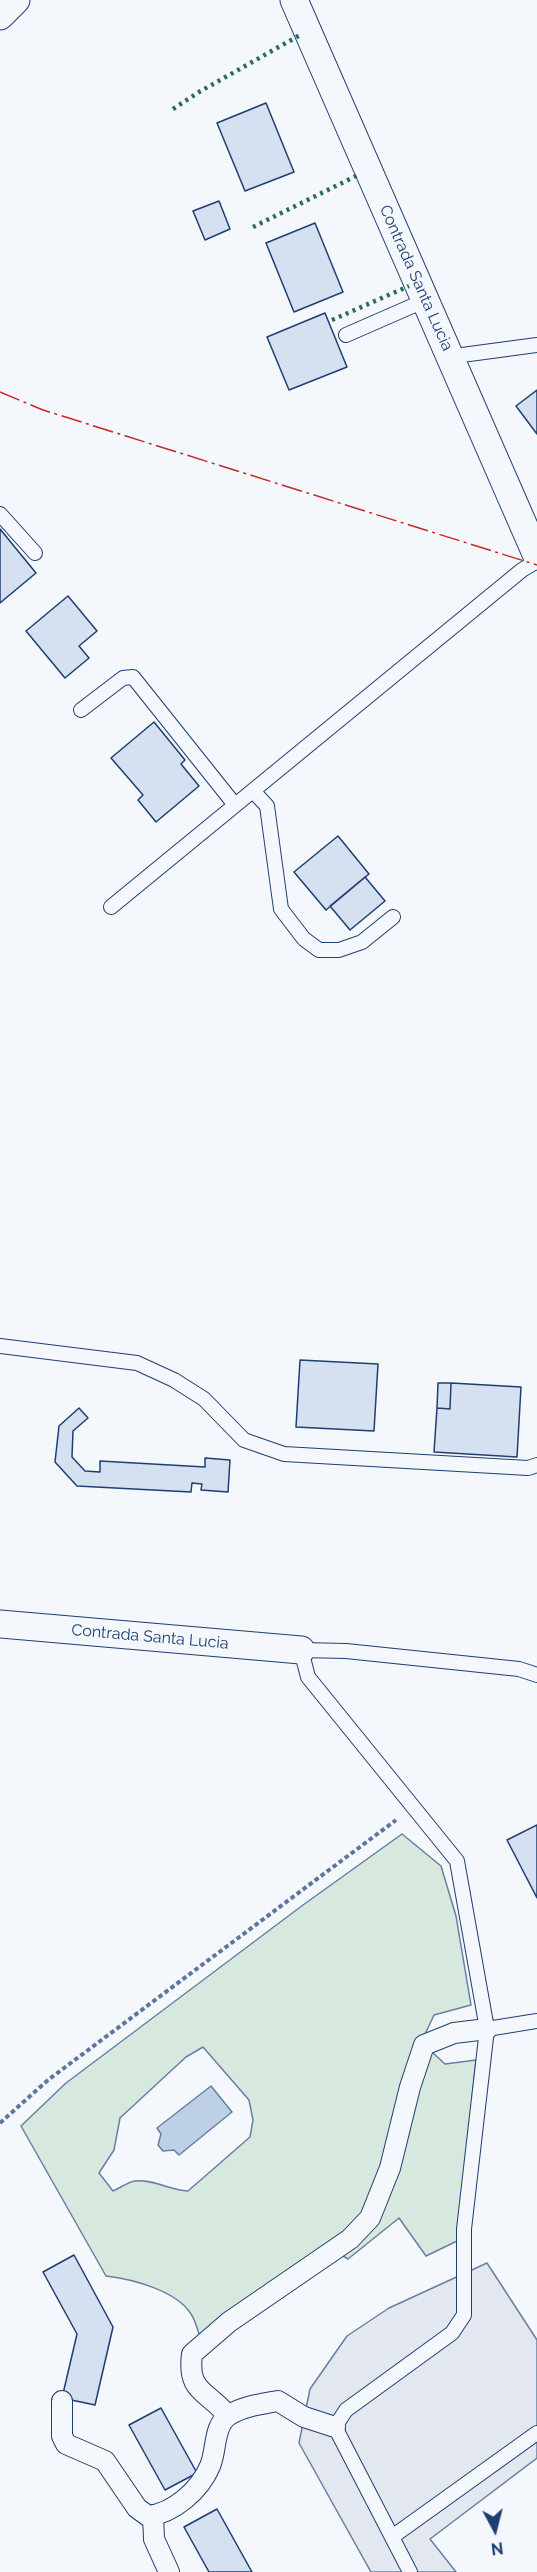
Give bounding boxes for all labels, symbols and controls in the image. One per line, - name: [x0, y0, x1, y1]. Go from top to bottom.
- street label: Contrada Santa Lucia: [375, 202, 457, 354]
- street label: Contrada Santa Lucia: [71, 1621, 229, 1653]
- north arrow: [465, 2500, 525, 2560]
- text: N: [490, 2538, 504, 2559]

